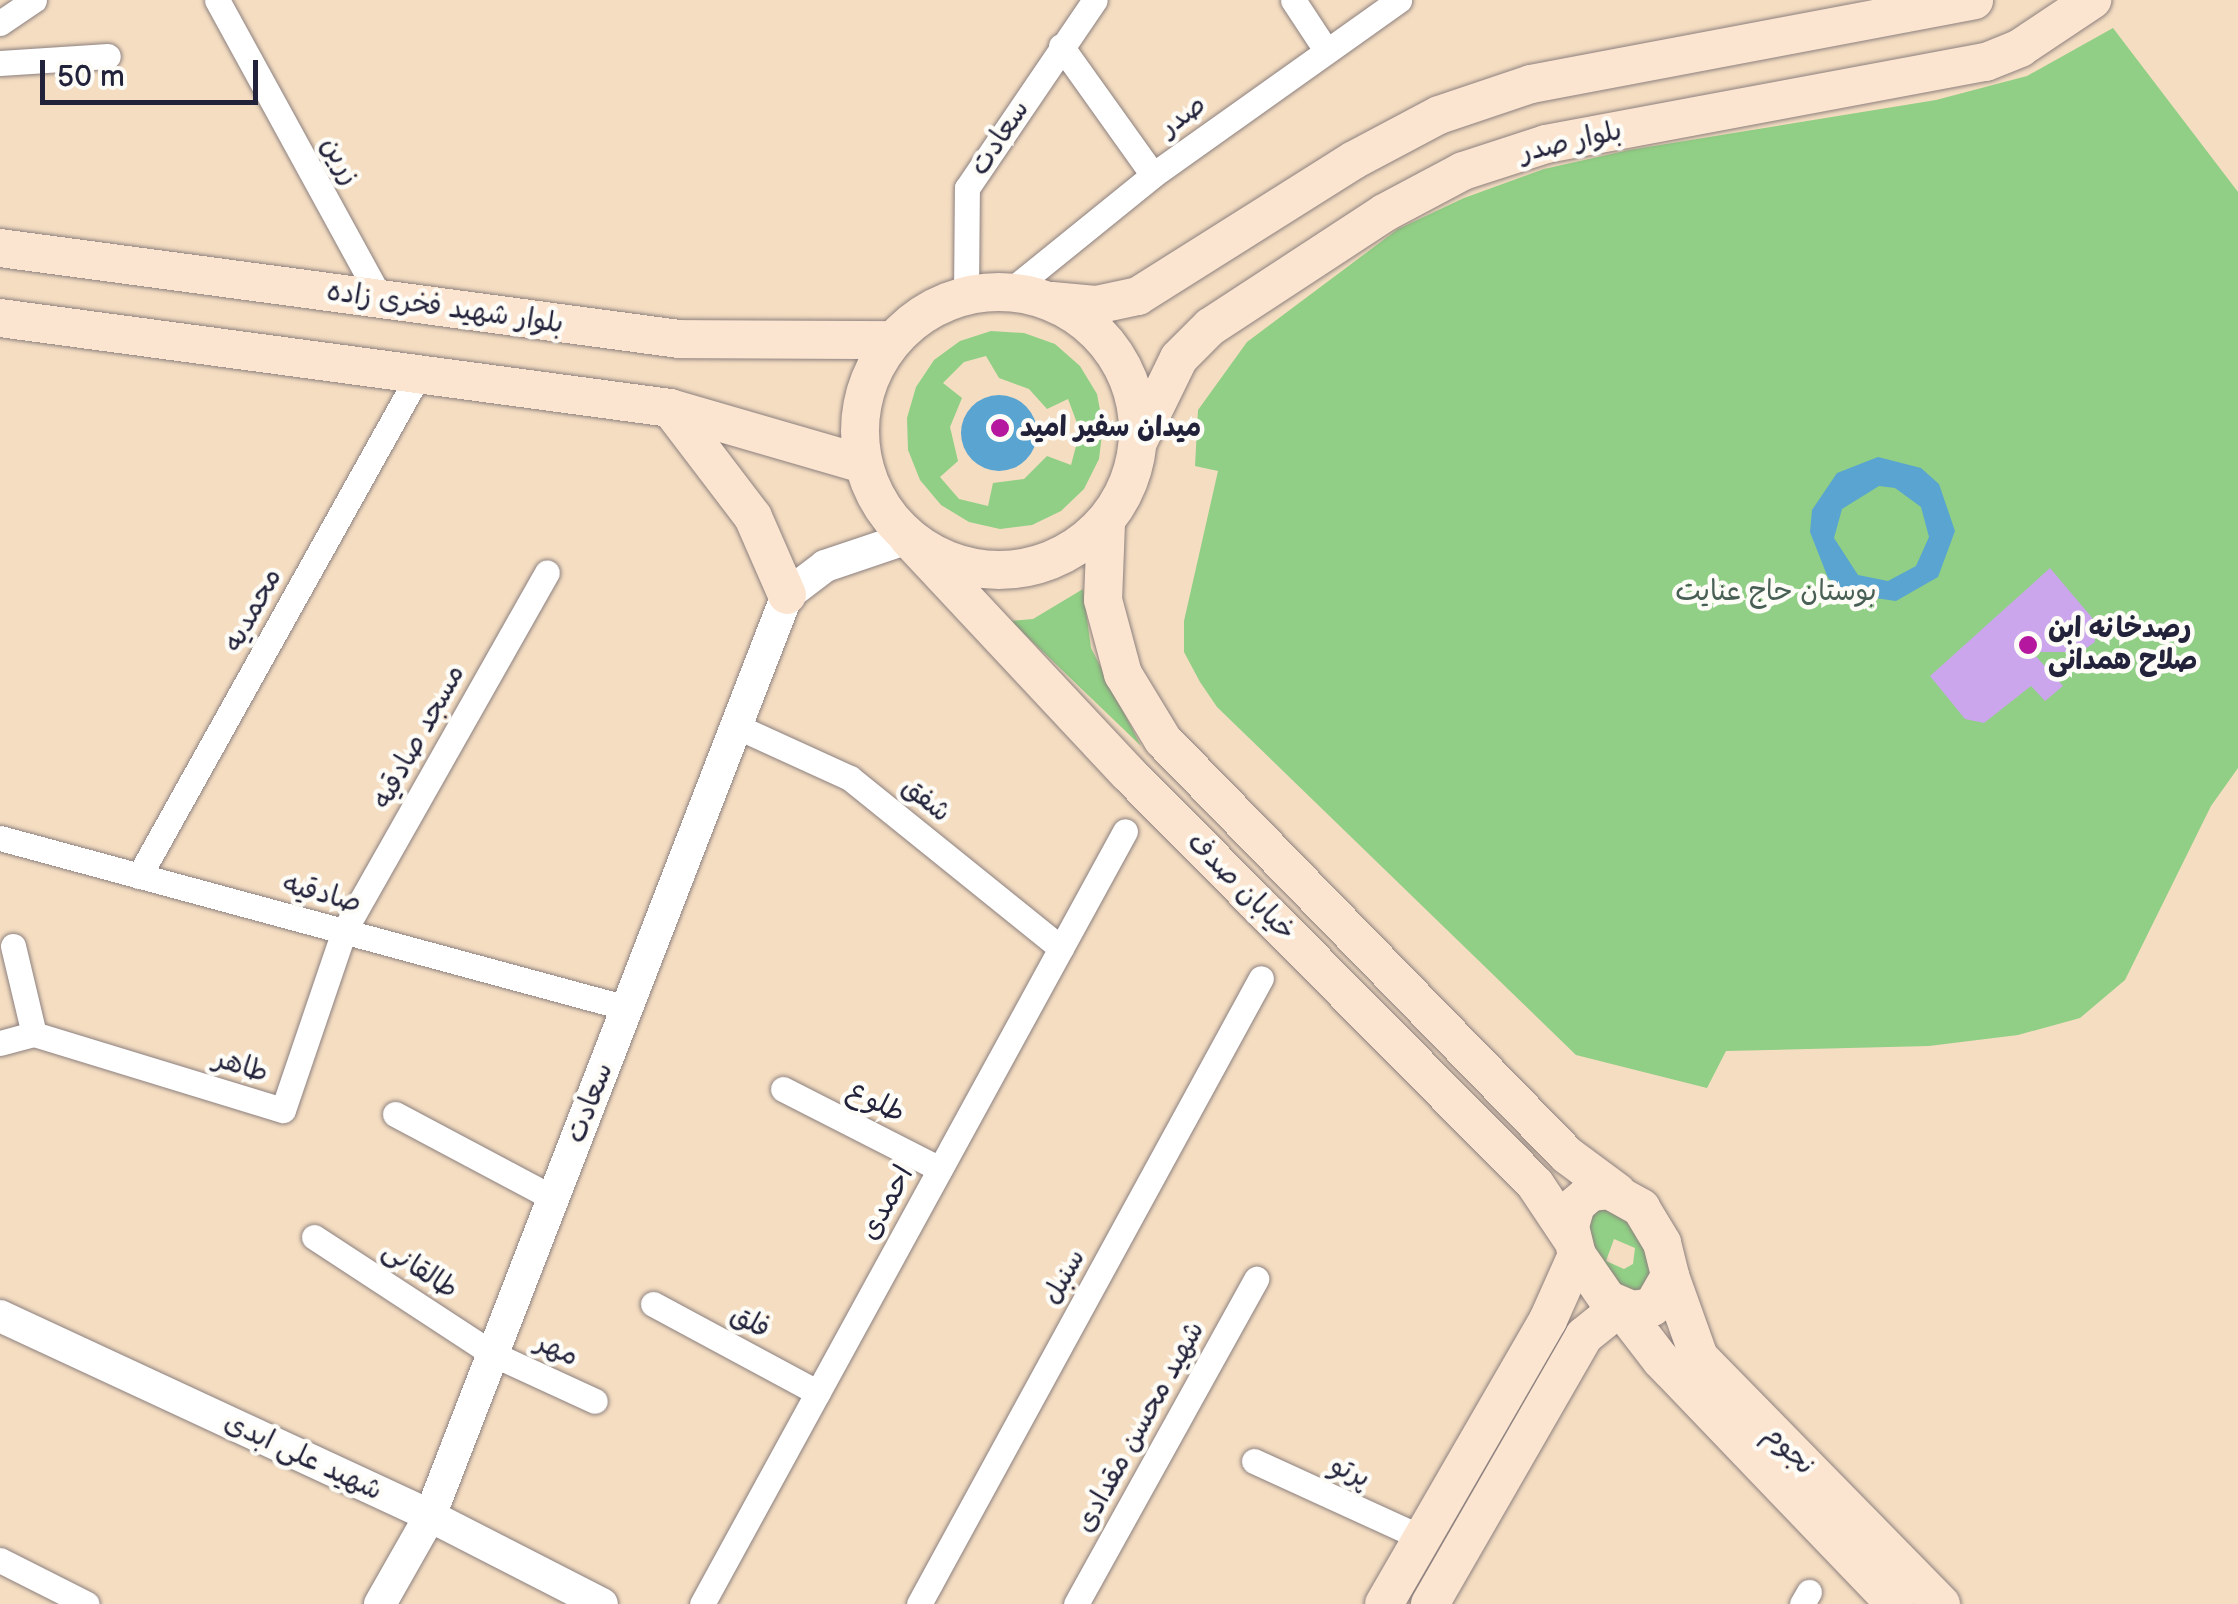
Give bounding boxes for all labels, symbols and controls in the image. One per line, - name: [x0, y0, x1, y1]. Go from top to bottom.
- scale bar: [45, 40, 262, 102]
- text: 50 m: [57, 59, 125, 95]
- street label: صدر: [1153, 88, 1213, 144]
- street label: سعادت: [963, 94, 1037, 182]
- street label: بلوار صدر: [1517, 114, 1625, 170]
- street label: زرین: [313, 131, 367, 191]
- street label: بلوار شهید فخری زاده: [325, 275, 565, 341]
- place label: میدان سفیر امید: [1020, 411, 1201, 445]
- marker: میدان سفیر امید: [989, 417, 1011, 439]
- street label: محمدیه: [216, 562, 290, 658]
- park label: بوستان حاج عنایت: [1675, 575, 1877, 609]
- place label: رصدخانه ابن صلاح همدانی: [2048, 612, 2198, 678]
- marker: رصدخانه ابن صلاح همدانی: [2017, 634, 2039, 656]
- street label: مسجد صادقیه: [366, 659, 472, 815]
- street label: شفق: [895, 770, 957, 830]
- street label: خیابان صدف: [1180, 826, 1302, 948]
- street label: صادقیه: [279, 867, 365, 921]
- street label: طاهر: [210, 1042, 272, 1090]
- street label: سعادت: [559, 1058, 621, 1148]
- street label: طلوع: [842, 1073, 910, 1131]
- street label: احمدی: [853, 1160, 921, 1246]
- street label: طالقانی: [376, 1233, 464, 1307]
- street label: سنبل: [1035, 1243, 1093, 1311]
- street label: فلق: [725, 1298, 775, 1346]
- street label: شهید محسن مقدادی: [1068, 1316, 1212, 1538]
- street label: مهر: [531, 1326, 583, 1374]
- street label: شهید علی ابدی: [219, 1406, 387, 1508]
- street label: نجوم: [1757, 1418, 1821, 1482]
- street label: پرتو: [1325, 1448, 1375, 1496]

